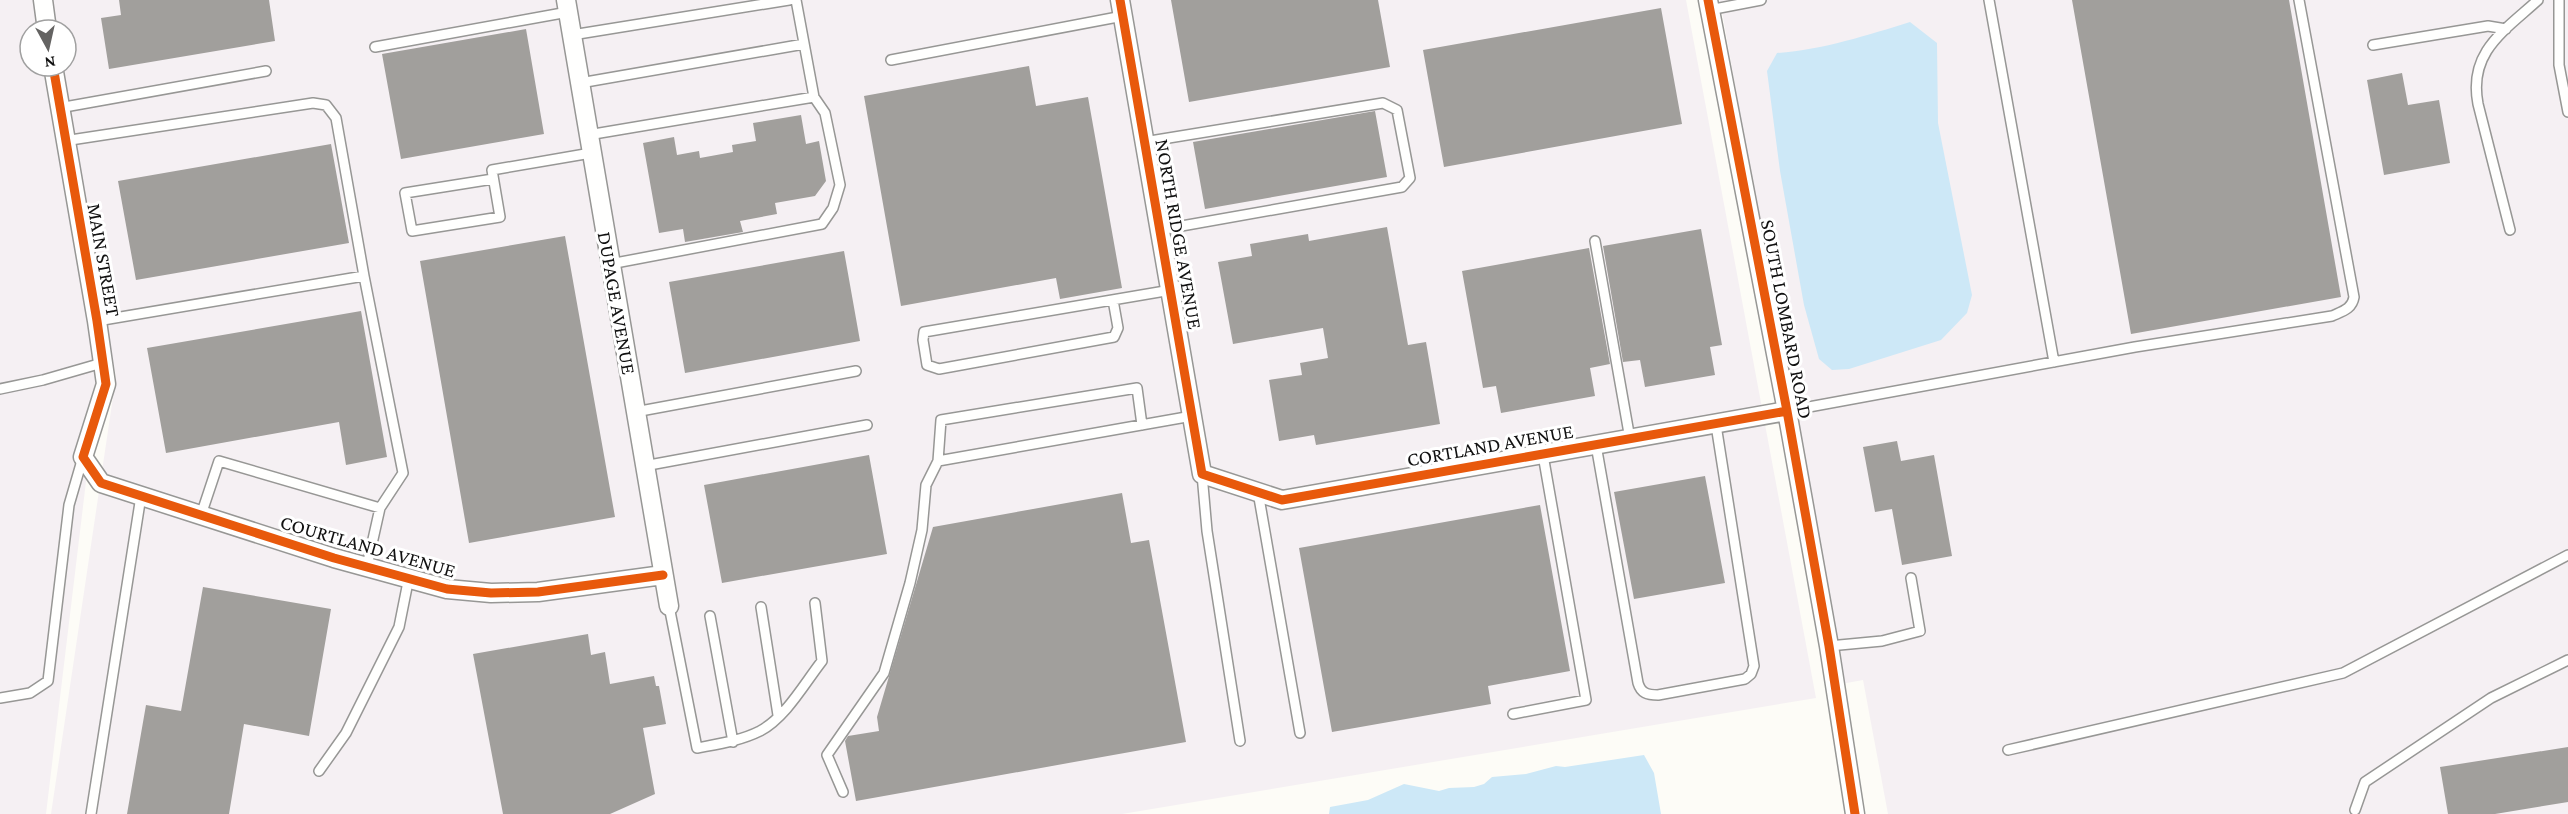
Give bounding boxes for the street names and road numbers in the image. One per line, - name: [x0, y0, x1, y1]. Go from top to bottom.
- street label: NORTH RIDGE AVENUE: [1151, 137, 1207, 331]
- street label: MAIN STREET: [83, 202, 125, 319]
- street label: SOUTH LOMBARD ROAD: [1757, 217, 1817, 421]
- street label: DUPAGE AVENUE: [594, 230, 640, 376]
- street label: CORTLAND AVENUE: [1405, 420, 1575, 470]
- street label: COURTLAND AVENUE: [278, 510, 458, 582]

